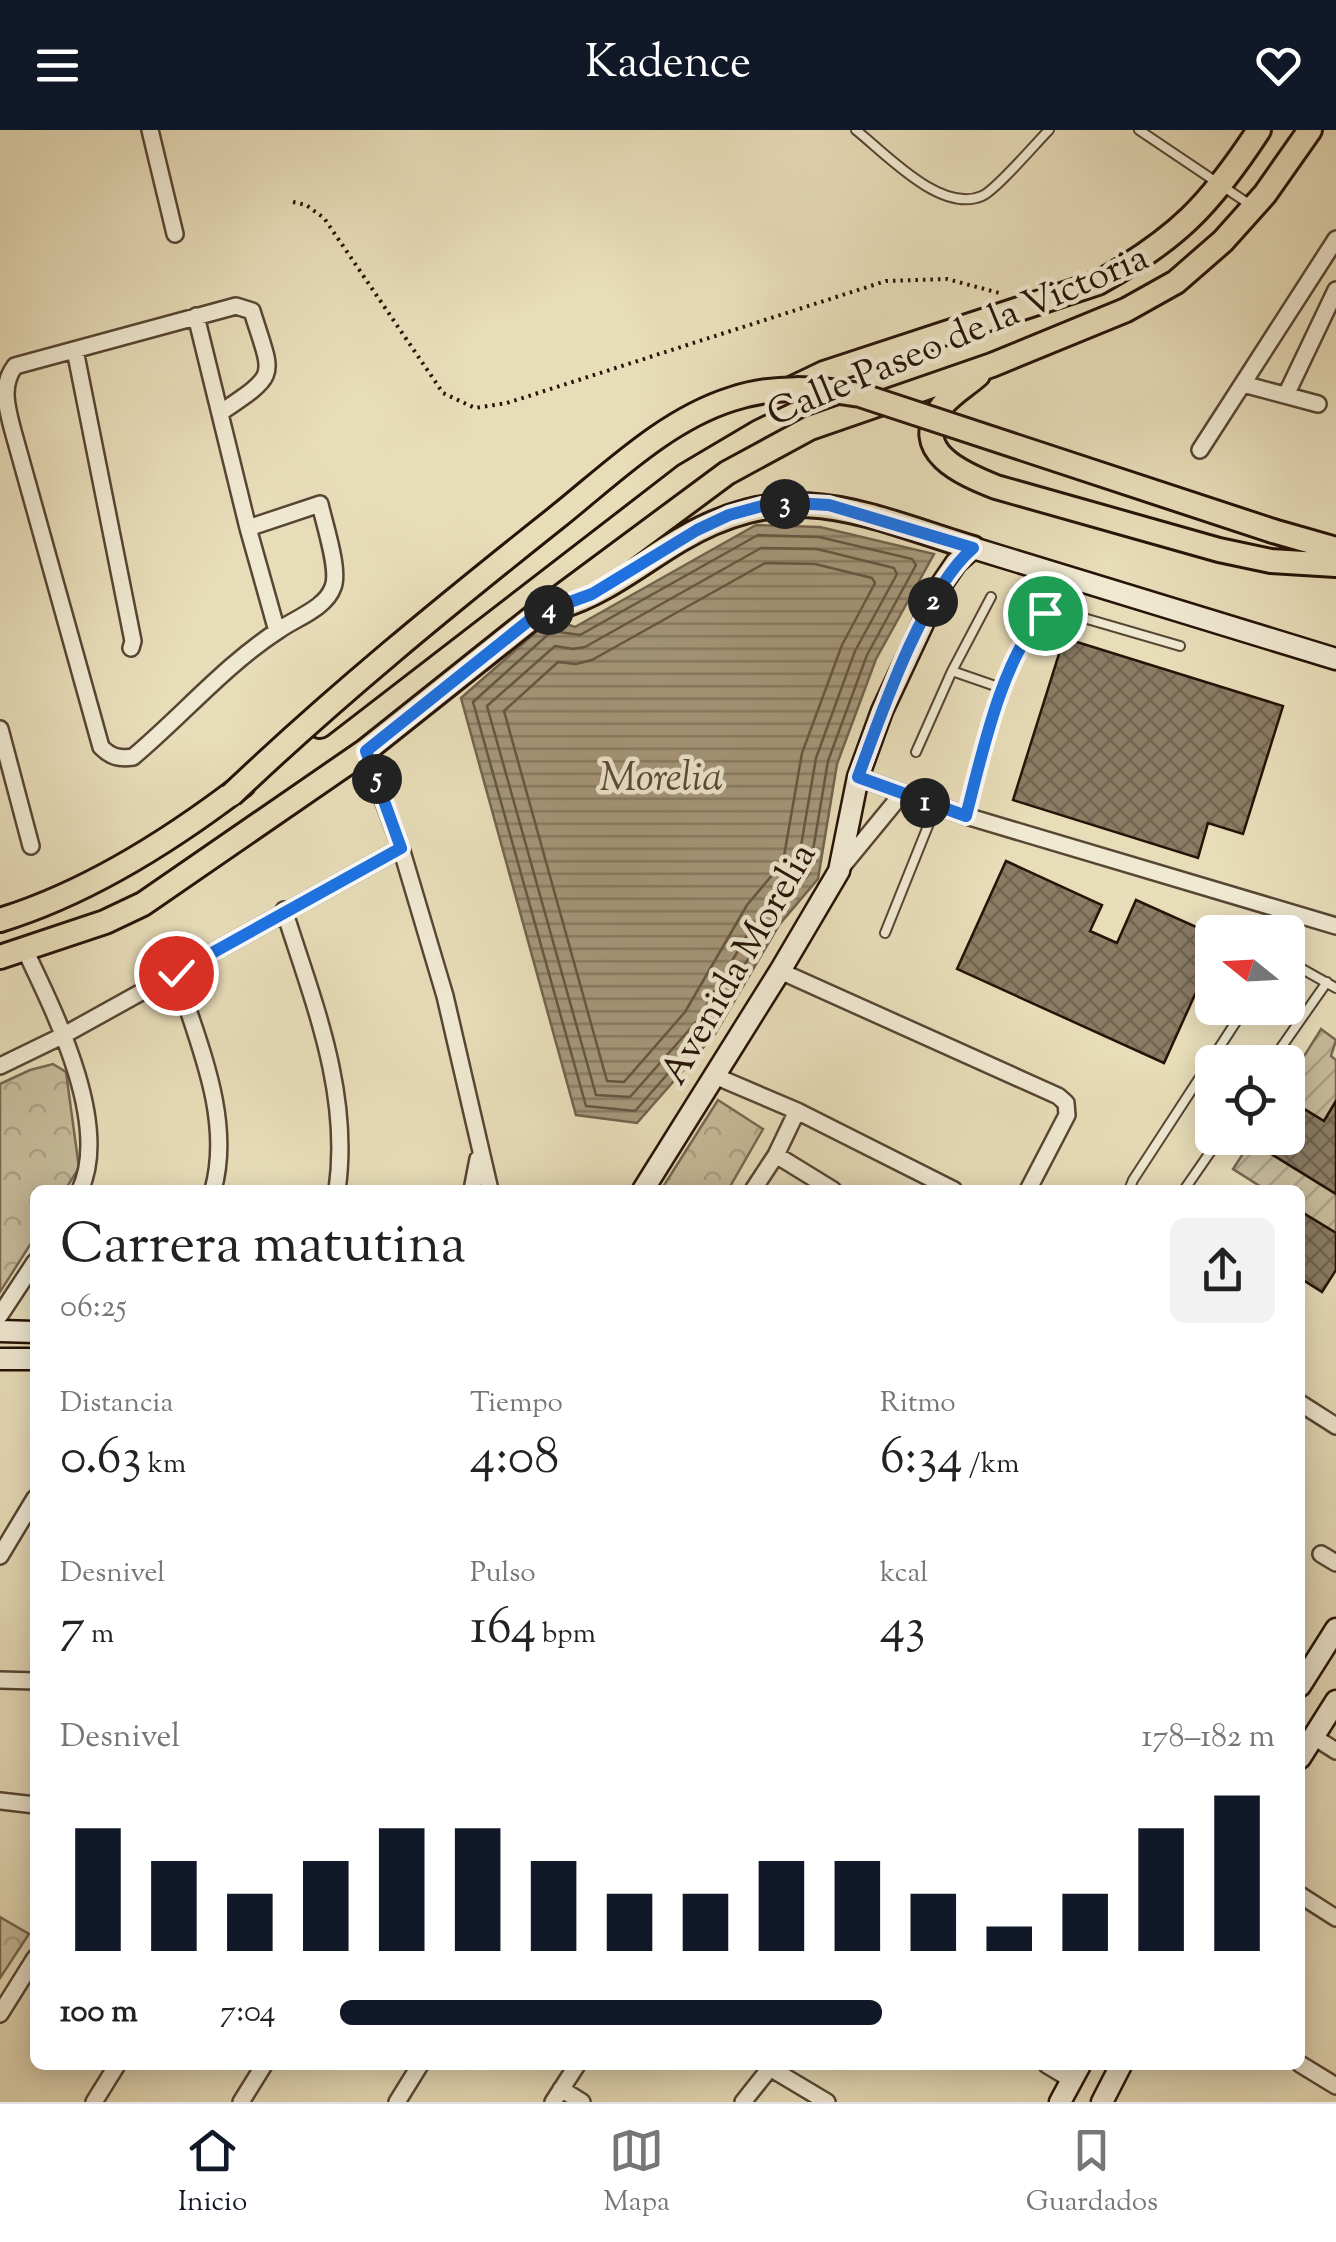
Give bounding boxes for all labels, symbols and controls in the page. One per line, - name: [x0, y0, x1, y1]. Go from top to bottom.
- text: Kadence: [585, 33, 751, 98]
- icon: menu: [30, 38, 85, 93]
- icon: heart: [1251, 38, 1306, 93]
- street label: Calle Paseo de la Victoria: [759, 233, 1158, 443]
- pin: 3: [760, 479, 810, 529]
- text: 3: [779, 484, 791, 524]
- pin: [1003, 571, 1088, 656]
- pin: 2: [908, 577, 958, 627]
- text: 2: [926, 582, 940, 622]
- pin: 4: [524, 585, 574, 635]
- icon: arrive: [1018, 586, 1073, 641]
- text: 4: [542, 590, 556, 630]
- water label: Morelia: [599, 752, 723, 809]
- pin: 5: [352, 754, 402, 804]
- text: 5: [372, 759, 382, 799]
- pin: 1: [900, 778, 950, 828]
- text: 1: [920, 783, 930, 823]
- street label: Avenida Morelia: [649, 834, 832, 1096]
- north arrow: [1195, 915, 1305, 1025]
- map controls: [1195, 915, 1305, 1155]
- pin: [134, 931, 219, 1016]
- icon: check: [149, 946, 204, 1001]
- button: locate: [1195, 1045, 1305, 1155]
- text: Carrera matutina: [60, 1208, 466, 1287]
- button: share: [1170, 1218, 1275, 1323]
- text: 06:25: [60, 1285, 127, 1331]
- text: Distancia: [60, 1384, 173, 1424]
- text: Tiempo: [470, 1384, 563, 1424]
- text: Ritmo: [880, 1384, 956, 1424]
- text: 0.63: [60, 1424, 142, 1496]
- text: 4:08: [470, 1424, 559, 1496]
- text: 6:34: [880, 1424, 963, 1496]
- text: km: [142, 1445, 186, 1485]
- text: /km: [963, 1445, 1019, 1485]
- text: Desnivel: [60, 1554, 165, 1594]
- text: Pulso: [470, 1554, 536, 1594]
- text: kcal: [880, 1554, 928, 1594]
- text: 7: [60, 1594, 85, 1666]
- text: 164: [470, 1594, 536, 1666]
- text: 43: [880, 1594, 925, 1666]
- text: m: [85, 1615, 114, 1655]
- text: bpm: [536, 1615, 596, 1655]
- text: Desnivel: [60, 1715, 180, 1761]
- text: 178–182 m: [1142, 1715, 1275, 1761]
- text: 100 m: [60, 1990, 138, 2036]
- text: 7:04: [220, 1990, 276, 2036]
- tab: Inicio: [178, 2123, 247, 2223]
- tab: Mapa: [603, 2123, 670, 2223]
- tab: Guardados: [1026, 2123, 1158, 2223]

